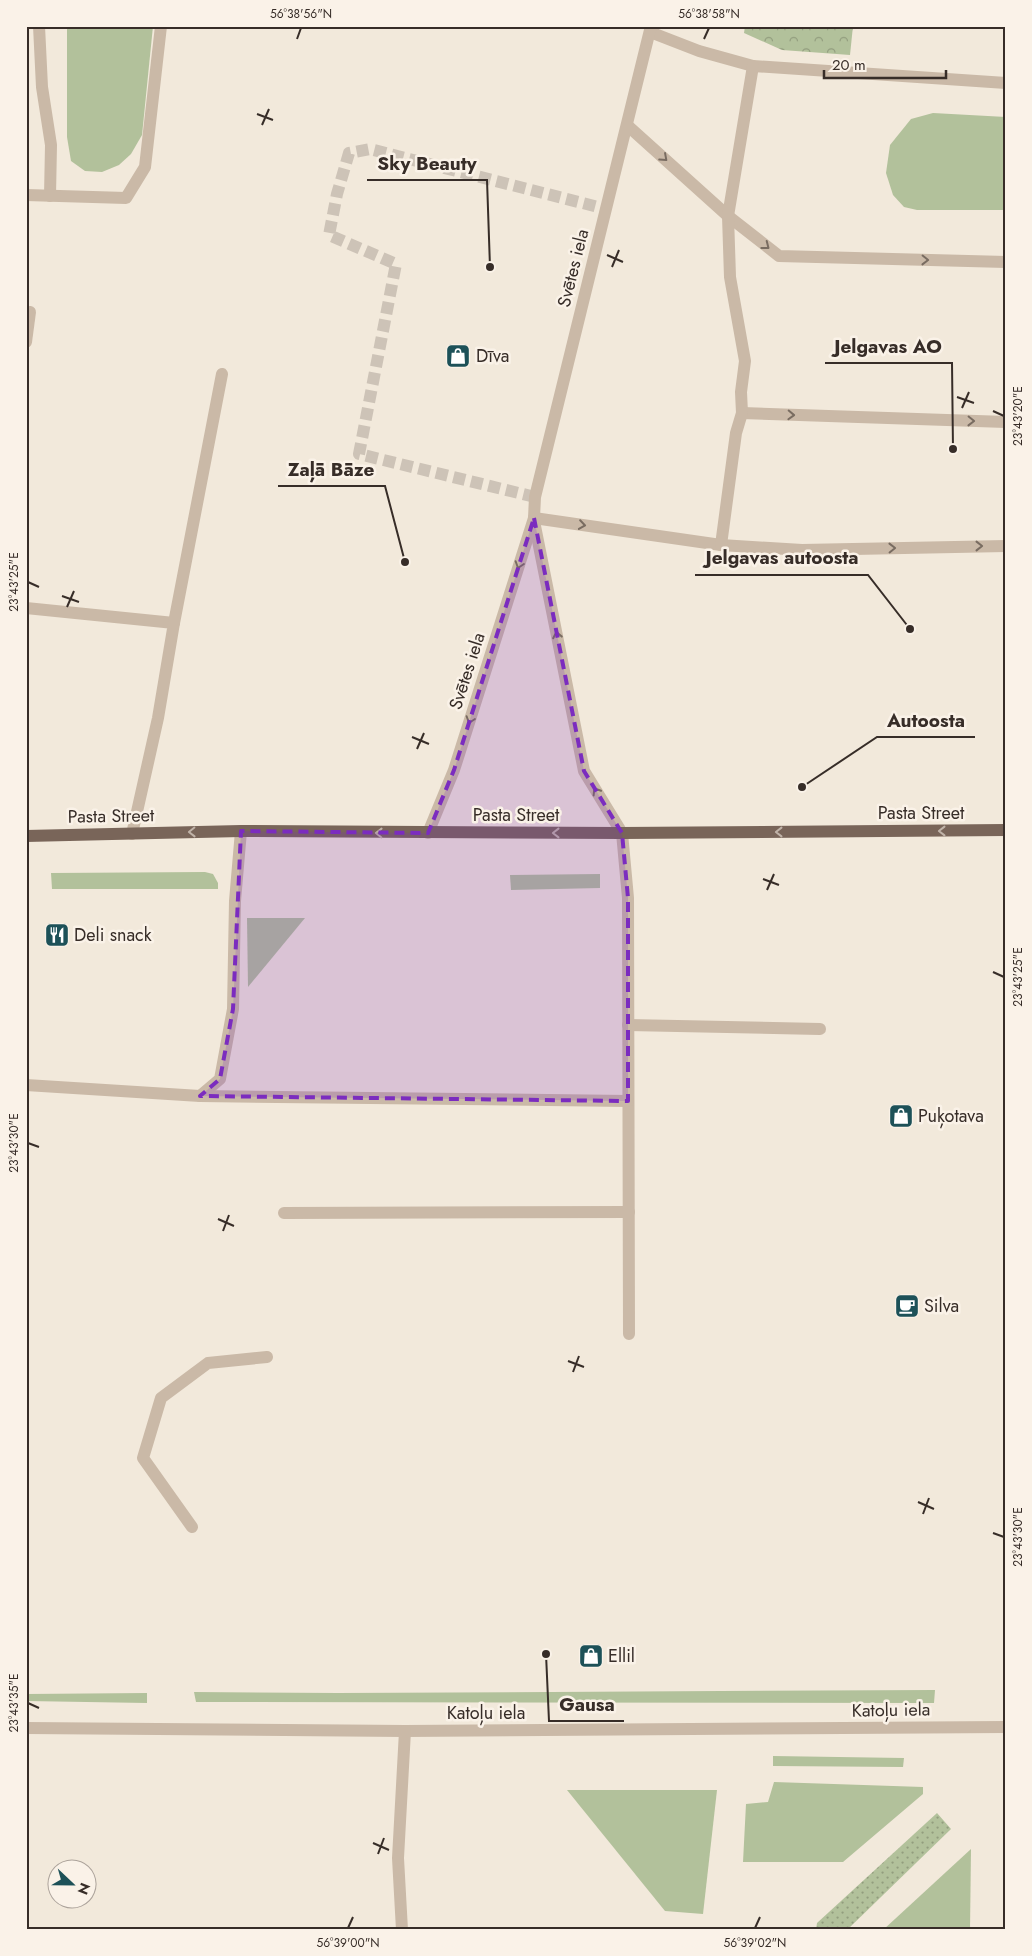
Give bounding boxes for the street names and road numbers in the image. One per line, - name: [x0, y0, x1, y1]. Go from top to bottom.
- street label: Svētes iela: [551, 226, 595, 310]
- street label: Svētes iela: [442, 629, 492, 713]
- street label: Pasta Street: [878, 800, 965, 826]
- street label: Pasta Street: [67, 802, 155, 830]
- street label: Pasta Street: [473, 802, 560, 828]
- street label: Katoļu iela: [851, 1696, 931, 1724]
- street label: Katoļu iela: [447, 1700, 525, 1726]

